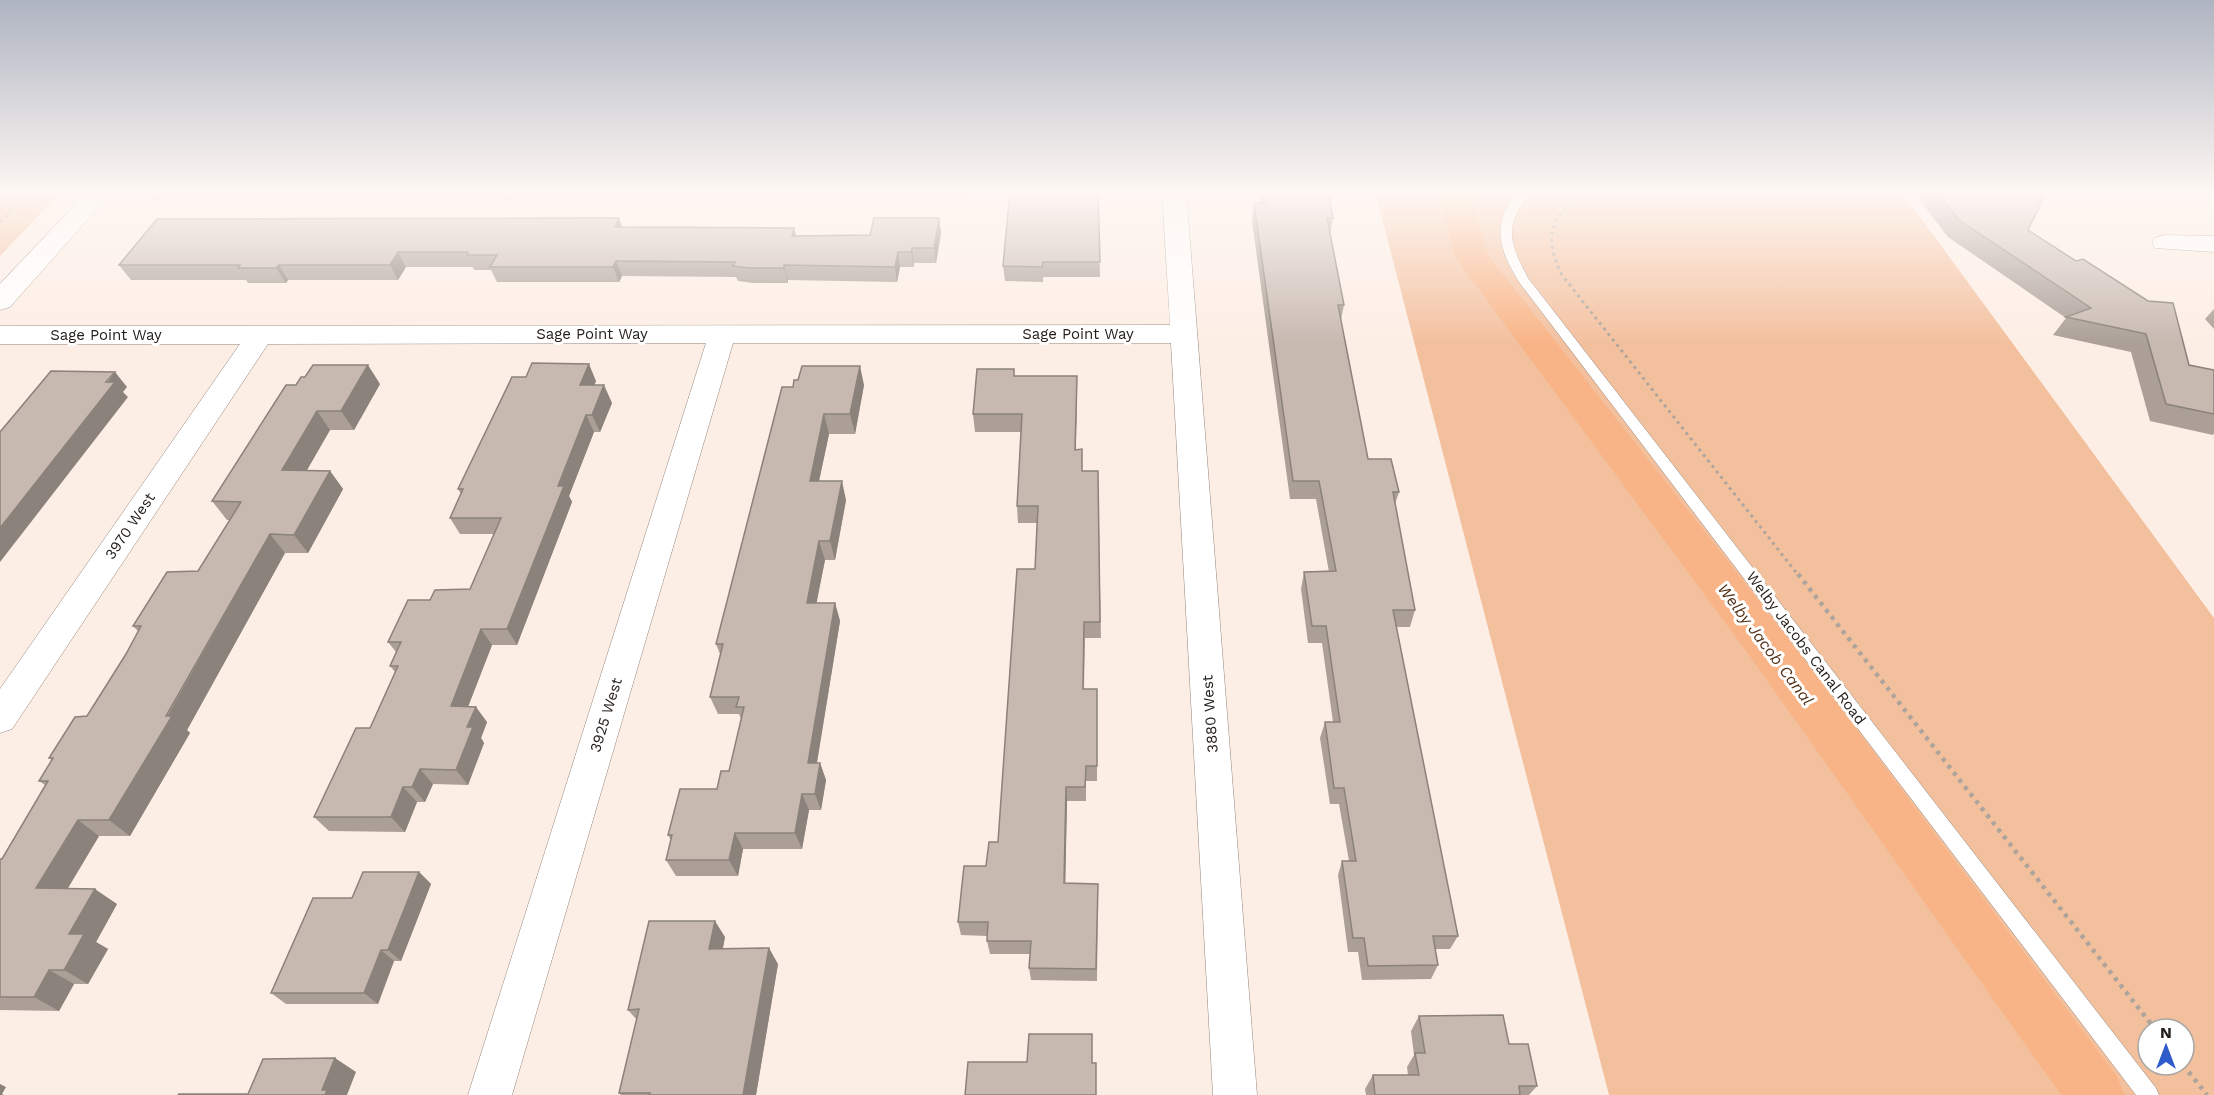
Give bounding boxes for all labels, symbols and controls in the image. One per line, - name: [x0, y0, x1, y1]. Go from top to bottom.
- street label: Sage Point Way: [536, 325, 648, 343]
- street label: Sage Point Way: [1022, 325, 1134, 343]
- street label: Sage Point Way: [50, 326, 162, 344]
- street label: 3970 West: [101, 489, 159, 563]
- street label: Welby Jacobs Canal Road: [1742, 568, 1870, 728]
- water label: Welby Jacob Canal: [1714, 580, 1818, 709]
- street label: 3880 West: [1198, 674, 1222, 754]
- street label: 3925 West: [586, 675, 626, 754]
- north arrow: [2136, 1017, 2196, 1077]
- text: N: [2160, 1023, 2172, 1042]

